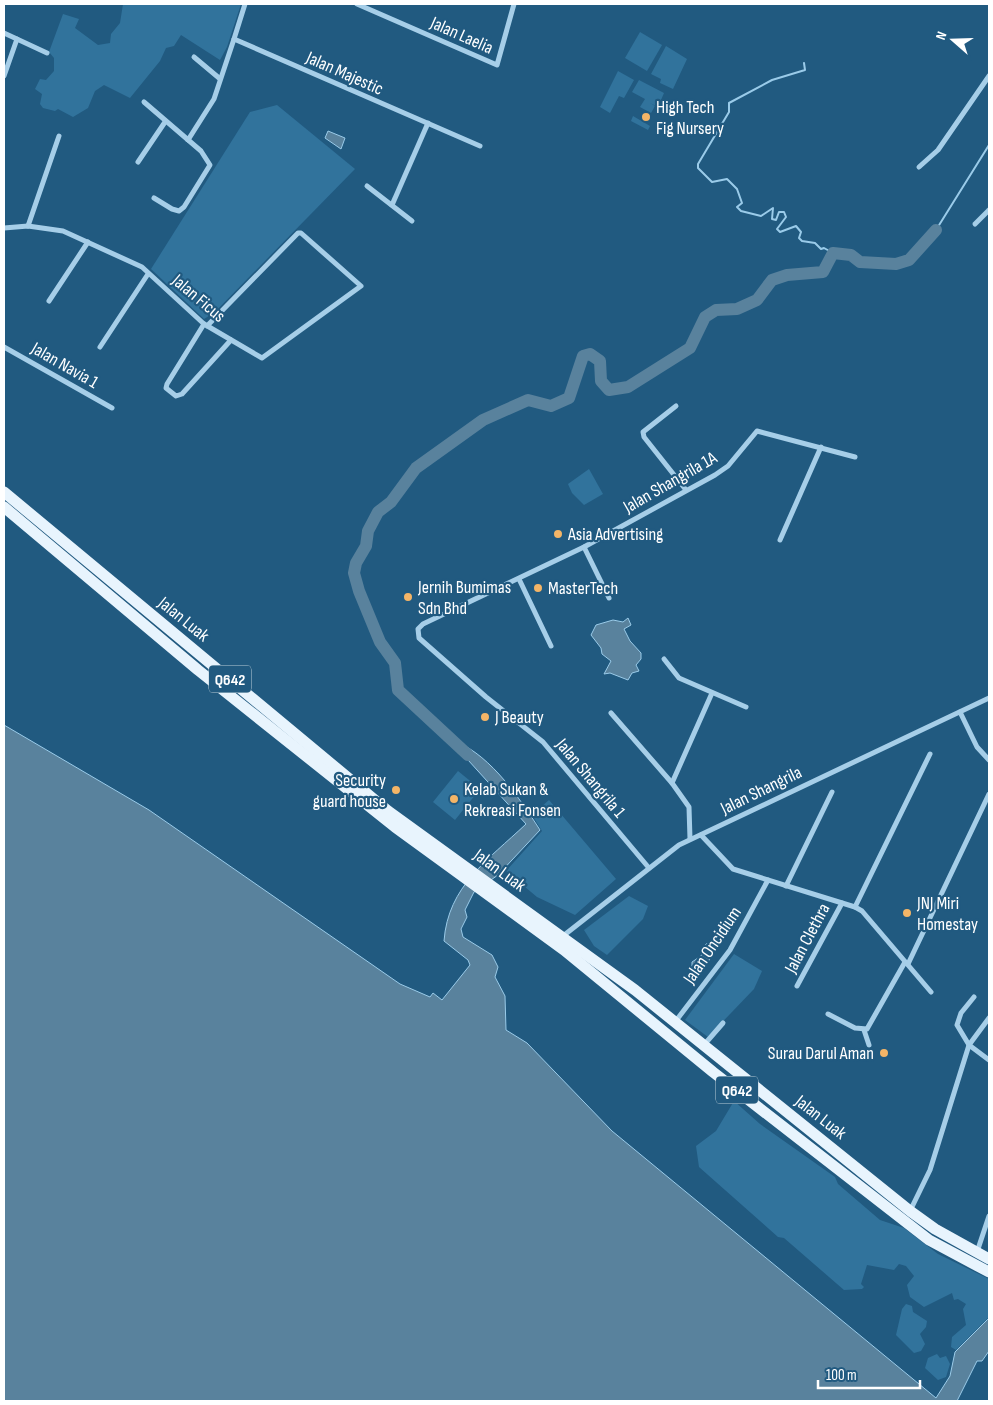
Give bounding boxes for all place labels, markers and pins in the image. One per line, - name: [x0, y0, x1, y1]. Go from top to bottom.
- place label: High Tech Fig Nursery: [656, 97, 724, 139]
- marker: High Tech Fig Nursery: [640, 111, 652, 123]
- place label: Asia Advertising: [567, 524, 663, 545]
- marker: Asia Advertising: [552, 528, 564, 540]
- place label: Jernih Bumimas Sdn Bhd: [417, 577, 511, 619]
- place label: MasterTech: [548, 578, 618, 599]
- marker: MasterTech: [532, 582, 544, 594]
- marker: Jernih Bumimas Sdn Bhd: [402, 591, 414, 603]
- place label: J Beauty: [494, 707, 544, 728]
- marker: J Beauty: [479, 711, 491, 723]
- place label: Security guard house: [313, 770, 386, 812]
- place label: Kelab Sukan & Rekreasi Fonsen: [464, 779, 561, 821]
- marker: Security guard house: [390, 784, 402, 796]
- marker: Kelab Sukan & Rekreasi Fonsen: [448, 793, 460, 805]
- place label: JNJ Miri Homestay: [916, 893, 978, 935]
- marker: JNJ Miri Homestay: [901, 907, 913, 919]
- place label: Surau Darul Aman: [768, 1043, 874, 1064]
- marker: Surau Darul Aman: [878, 1047, 890, 1059]

